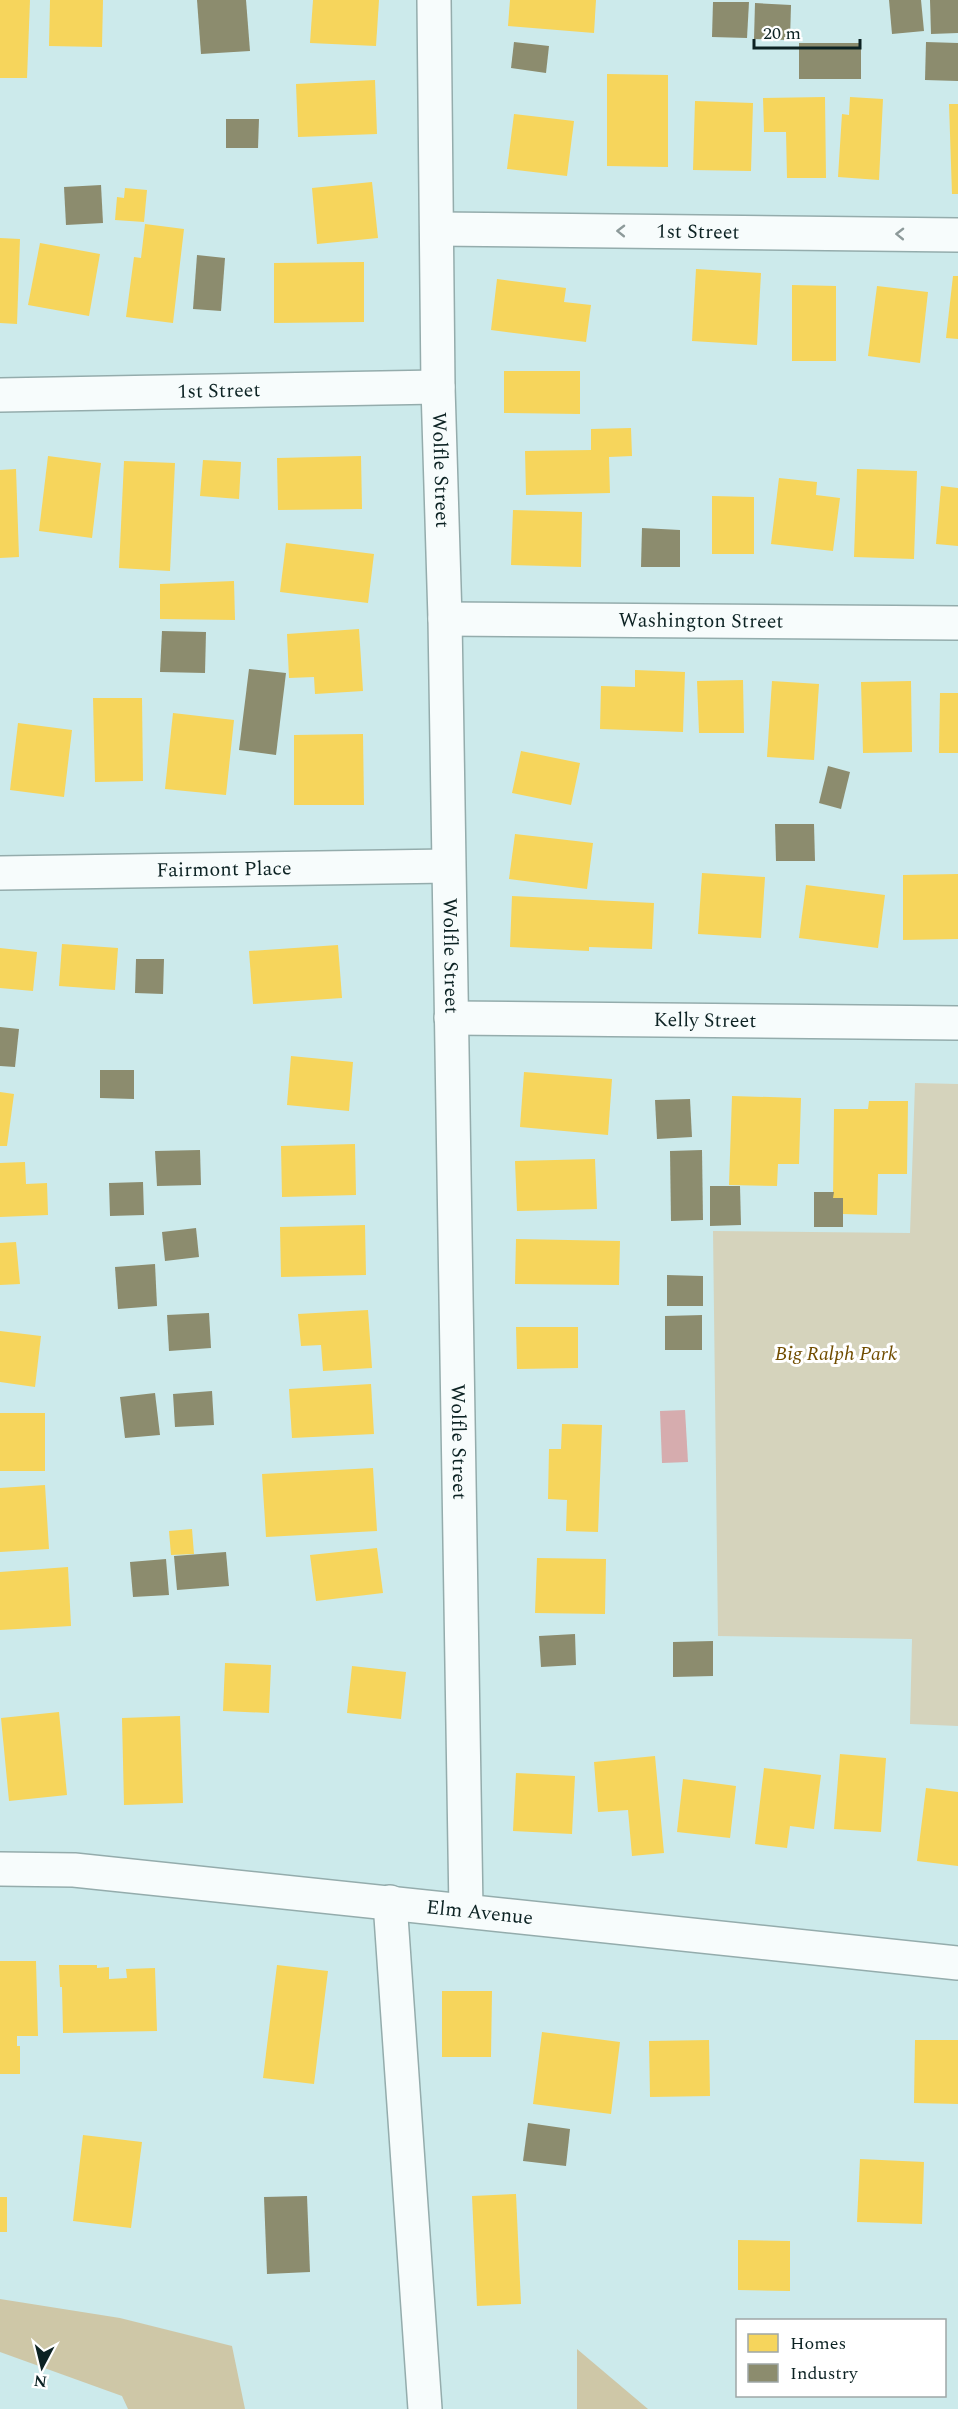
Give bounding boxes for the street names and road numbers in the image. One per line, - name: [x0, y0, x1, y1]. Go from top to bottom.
- street label: 1st Street: [656, 217, 740, 247]
- street label: 1st Street: [177, 375, 261, 407]
- street label: Wolfle Street: [424, 412, 457, 528]
- street label: Washington Street: [618, 605, 784, 637]
- street label: Fairmont Place: [156, 853, 292, 886]
- street label: Wolfle Street: [435, 898, 466, 1014]
- street label: Kelly Street: [654, 1005, 756, 1036]
- street label: Wolfle Street: [442, 1384, 474, 1500]
- street label: Elm Avenue: [425, 1892, 535, 1933]

